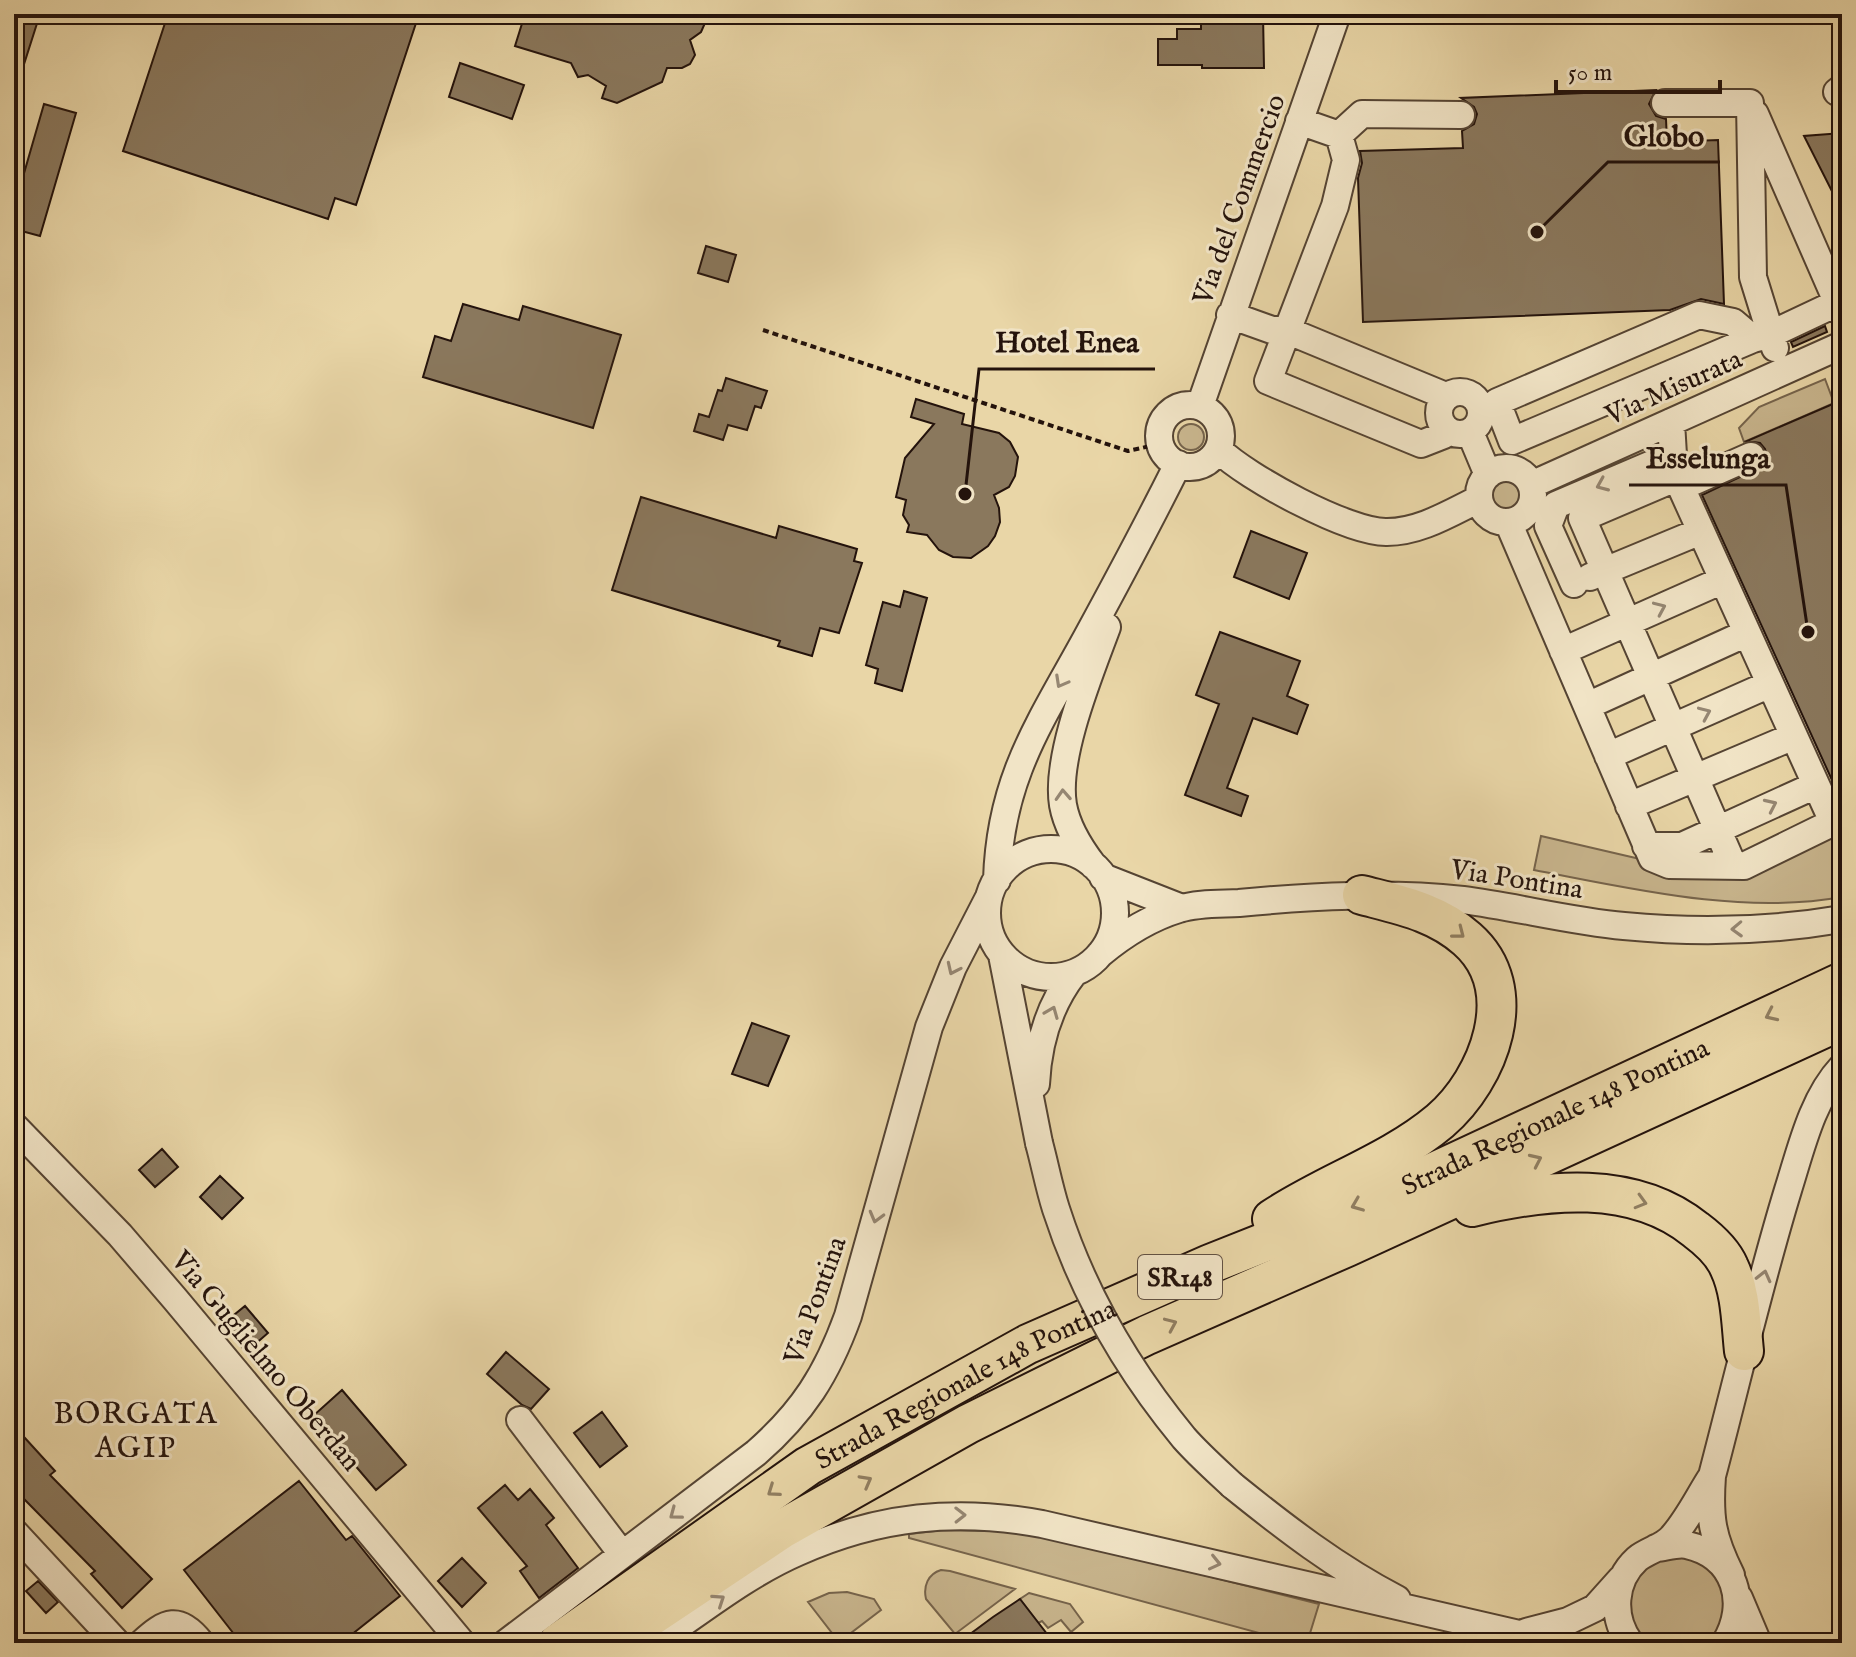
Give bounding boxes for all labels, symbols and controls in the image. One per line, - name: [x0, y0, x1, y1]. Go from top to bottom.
- scale bar: [1556, 44, 1720, 94]
- text: 50 m: [1568, 58, 1612, 89]
- street label: Via del Commercio: [1186, 90, 1295, 311]
- callout: Globo: [1608, 108, 1720, 162]
- text: Globo: [1624, 119, 1704, 157]
- callout: Hotel Enea: [979, 315, 1155, 369]
- text: Hotel Enea: [995, 325, 1140, 363]
- street label: Via Misurata: [1599, 342, 1749, 434]
- callout: Esselunga: [1629, 431, 1786, 485]
- text: Esselunga: [1646, 441, 1771, 479]
- one-way arrow: [1595, 476, 1610, 492]
- one-way arrow: [1652, 602, 1667, 618]
- one-way arrow: [1056, 674, 1071, 689]
- one-way arrow: [1697, 707, 1711, 723]
- one-way arrow: [1055, 788, 1072, 801]
- one-way arrow: [1763, 799, 1778, 815]
- street label: Via Pontina: [1447, 853, 1586, 908]
- one-way arrow: [1730, 920, 1743, 937]
- one-way arrow: [1450, 924, 1465, 938]
- one-way arrow: [947, 960, 963, 975]
- one-way arrow: [1765, 1005, 1780, 1021]
- one-way arrow: [1042, 1006, 1058, 1020]
- street label: Strada Regionale 148 Pontina: [1396, 1031, 1716, 1205]
- one-way arrow: [1528, 1154, 1543, 1170]
- one-way arrow: [1633, 1193, 1647, 1209]
- one-way arrow: [1351, 1196, 1365, 1212]
- one-way arrow: [869, 1209, 885, 1223]
- street label: Via Pontina: [777, 1231, 856, 1371]
- street label: Via Guglielmo Oberdan: [162, 1243, 368, 1479]
- road number: SR148: [1138, 1255, 1222, 1299]
- one-way arrow: [1754, 1269, 1771, 1283]
- street label: Strada Regionale 148 Pontina: [809, 1292, 1123, 1479]
- one-way arrow: [1163, 1318, 1178, 1334]
- district label: BORGATA AGIP: [54, 1396, 218, 1468]
- one-way arrow: [857, 1475, 871, 1491]
- one-way arrow: [767, 1481, 781, 1496]
- one-way arrow: [670, 1504, 684, 1518]
- one-way arrow: [954, 1506, 967, 1524]
- one-way arrow: [1208, 1554, 1221, 1571]
- one-way arrow: [710, 1595, 724, 1610]

